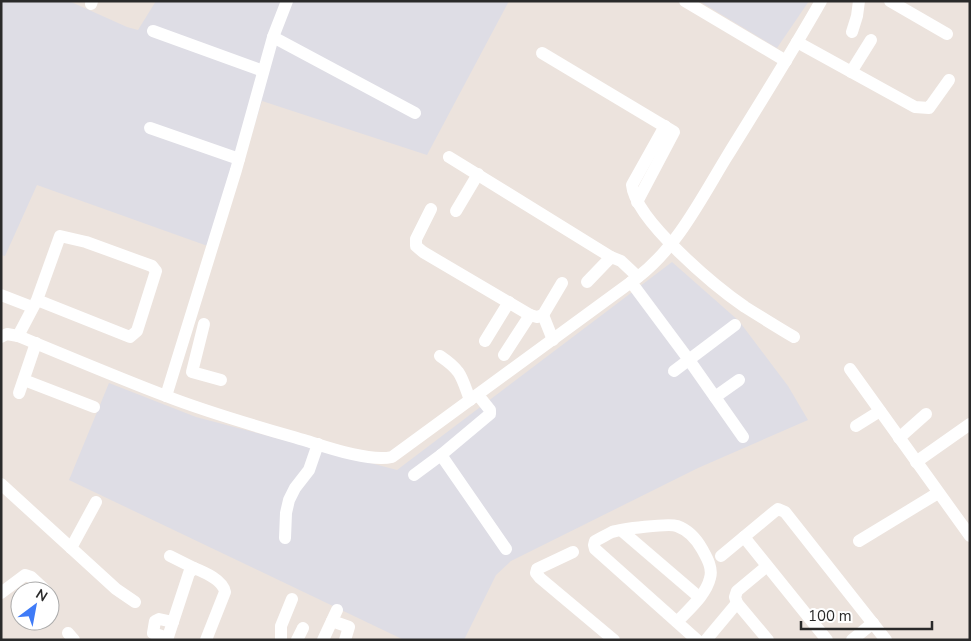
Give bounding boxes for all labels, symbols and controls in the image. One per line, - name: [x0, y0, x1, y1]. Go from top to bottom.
- north arrow: [10, 581, 60, 631]
- text: N: [32, 585, 51, 606]
- scale bar: [801, 598, 932, 630]
- text: 100 m: [808, 606, 852, 626]

